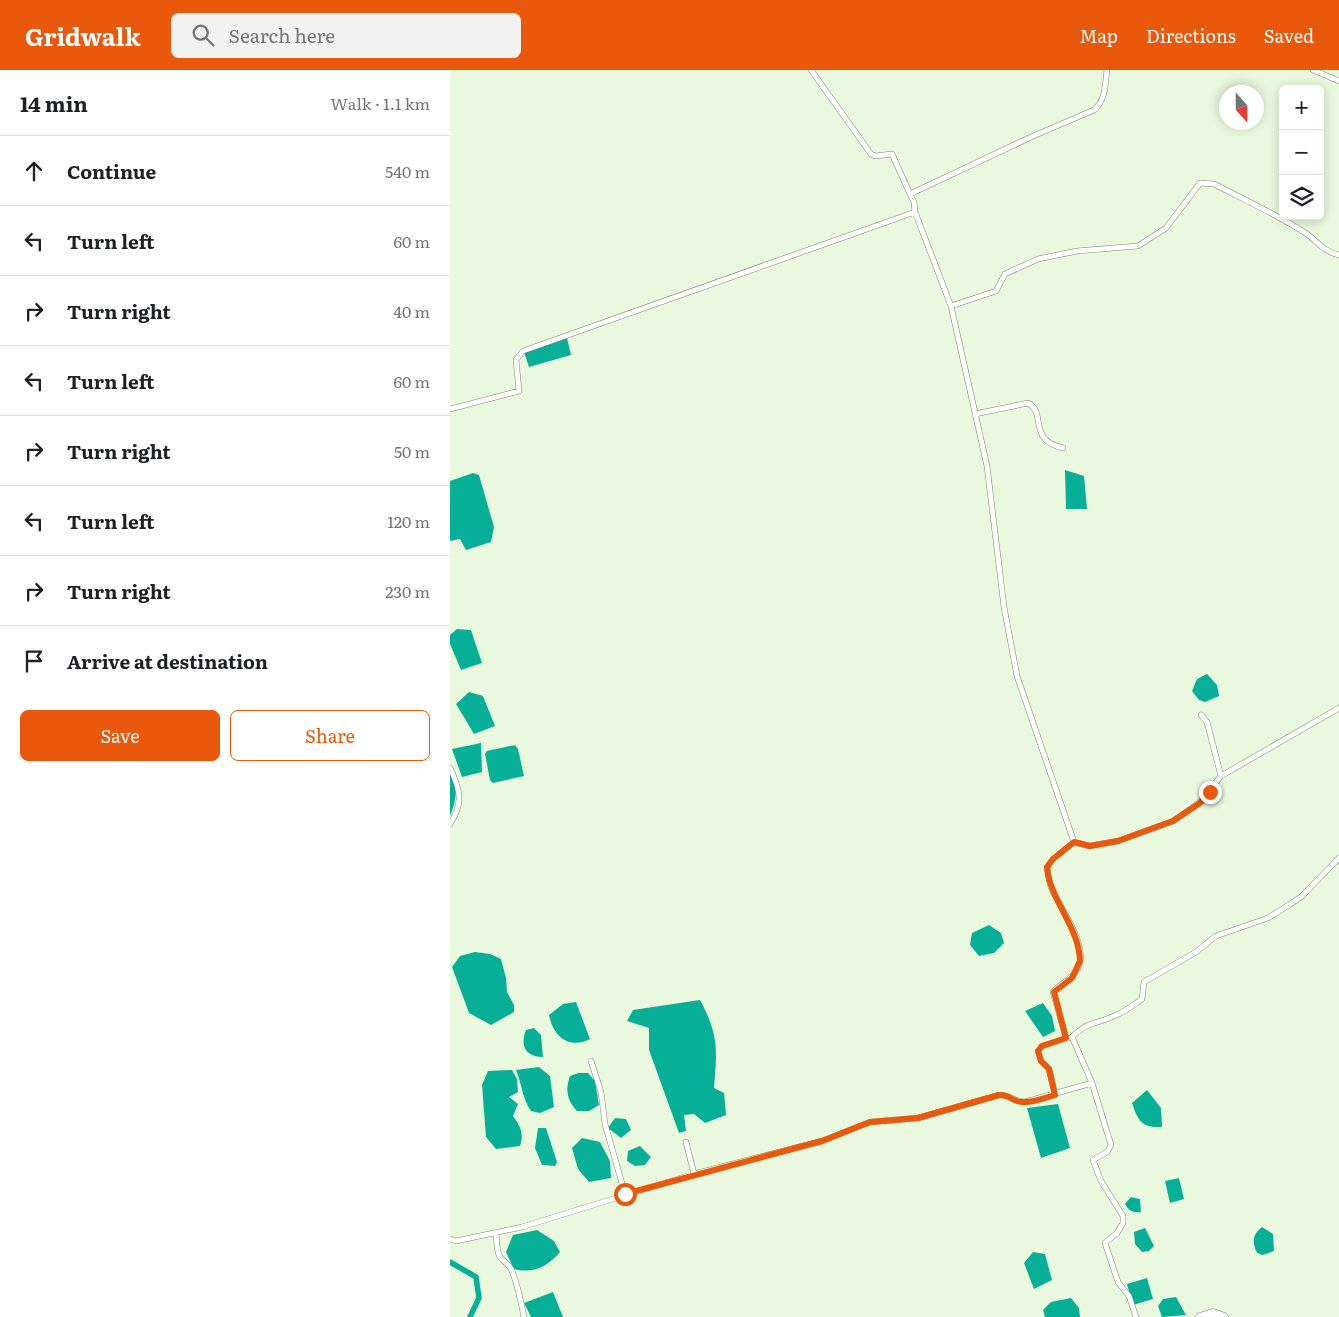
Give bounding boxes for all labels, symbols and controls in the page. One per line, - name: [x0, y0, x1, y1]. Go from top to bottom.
- search box: [171, 13, 521, 58]
- text: Gridwalk: [25, 18, 141, 53]
- icon: search: [189, 21, 217, 49]
- text: Search here: [229, 21, 335, 49]
- text: Map: [1080, 22, 1118, 49]
- text: Directions: [1146, 22, 1236, 49]
- text: Saved: [1264, 22, 1314, 49]
- north arrow: [1219, 85, 1264, 130]
- map controls: [1279, 85, 1324, 220]
- button: +: [1279, 85, 1324, 130]
- text: 14 min: [20, 87, 88, 118]
- text: Walk · 1.1 km: [331, 91, 430, 115]
- button: −: [1279, 130, 1324, 175]
- icon: ahead: [20, 157, 48, 185]
- text: Continue: [67, 157, 156, 185]
- text: 540 m: [385, 159, 430, 183]
- button: layers: [1279, 175, 1324, 220]
- icon: left: [20, 227, 48, 255]
- text: Turn left: [67, 227, 154, 255]
- text: 60 m: [393, 229, 430, 253]
- icon: right: [20, 297, 48, 325]
- text: Turn right: [67, 297, 171, 325]
- text: 40 m: [393, 299, 430, 323]
- icon: left: [20, 367, 48, 395]
- text: Turn left: [67, 367, 154, 395]
- text: 60 m: [393, 369, 430, 393]
- icon: right: [20, 437, 48, 465]
- text: Turn right: [67, 437, 171, 465]
- text: 50 m: [394, 439, 430, 463]
- icon: left: [20, 507, 48, 535]
- text: Turn left: [67, 507, 154, 535]
- text: 120 m: [387, 509, 430, 533]
- icon: right: [20, 577, 48, 605]
- text: Turn right: [67, 577, 171, 605]
- text: 230 m: [385, 579, 430, 603]
- icon: arrive: [20, 647, 48, 675]
- text: Arrive at destination: [67, 647, 268, 675]
- button: Save: [20, 710, 220, 761]
- button: Share: [230, 710, 430, 761]
- route end: [1199, 781, 1222, 804]
- route start: [614, 1183, 637, 1206]

